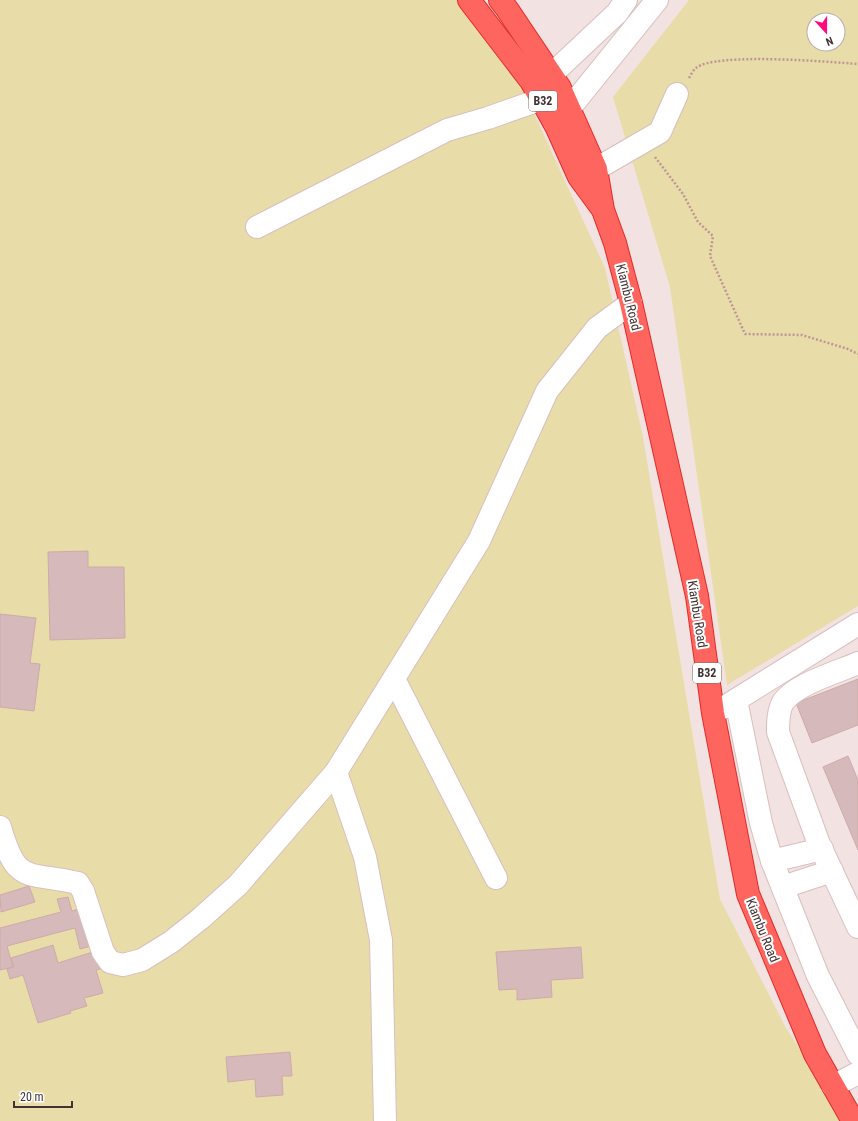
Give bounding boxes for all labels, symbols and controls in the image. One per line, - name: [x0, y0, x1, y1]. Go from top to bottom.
- north arrow: [806, 12, 846, 52]
- text: N: [824, 34, 835, 48]
- road number: B32: [529, 91, 557, 111]
- street label: Kiambu Road: [613, 262, 644, 332]
- street label: Kiambu Road: [685, 579, 710, 649]
- road number: B32: [693, 663, 721, 683]
- street label: Kiambu Road: [743, 896, 782, 964]
- scale bar: [14, 1083, 72, 1109]
- text: 20 m: [20, 1090, 44, 1104]

